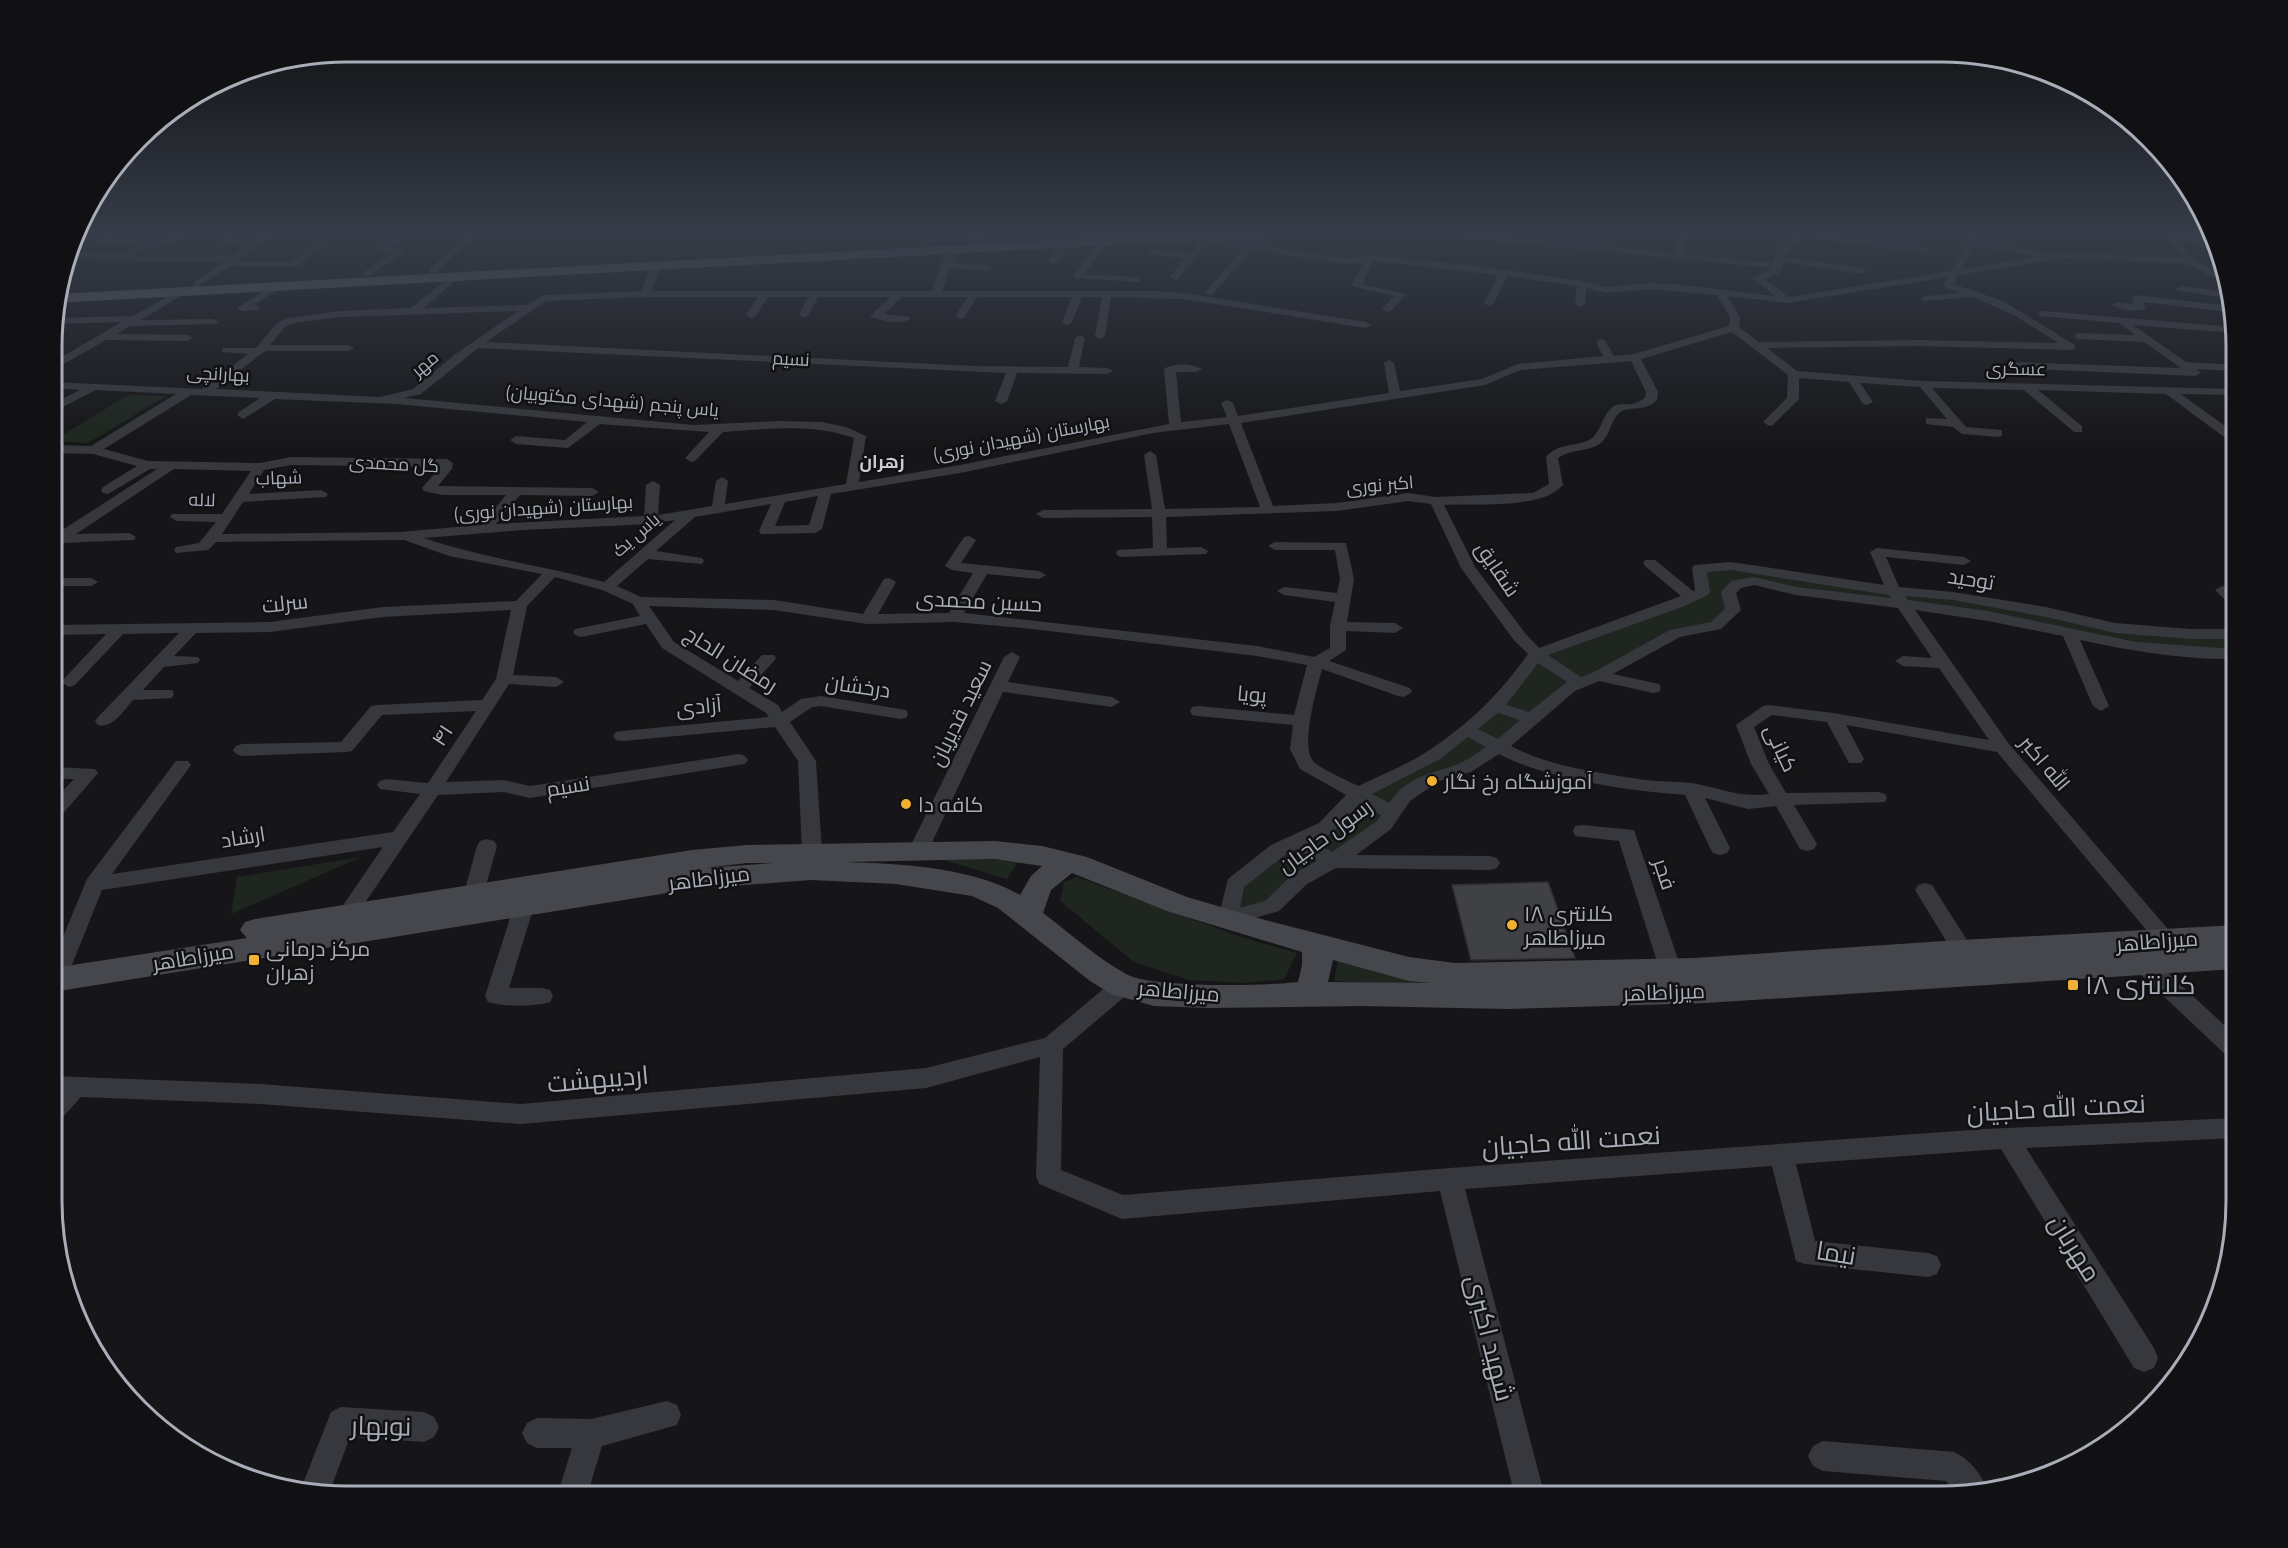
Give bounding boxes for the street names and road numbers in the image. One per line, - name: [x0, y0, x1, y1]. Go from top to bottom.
- street label: مهر: [406, 346, 443, 382]
- street label: نسیم: [772, 347, 810, 372]
- street label: عسگری: [1986, 357, 2046, 381]
- street label: بهارانچی: [186, 361, 250, 388]
- street label: یاس پنجم (شهدای مکتوبیان): [504, 381, 720, 422]
- street label: بهارستان (شهیدان نوری): [931, 410, 1111, 466]
- street label: گل محمدی: [349, 451, 439, 477]
- street label: شهاب: [255, 466, 303, 490]
- street label: اکبر نوری: [1345, 471, 1415, 499]
- street label: لاله: [188, 489, 216, 511]
- street label: بهارستان (شهیدان نوری): [452, 491, 634, 525]
- street label: یاس یک: [608, 508, 665, 562]
- street label: شقایق: [1470, 537, 1526, 602]
- street label: توحید: [1946, 563, 1996, 595]
- street label: حسین محمدی: [915, 585, 1043, 618]
- street label: سرلت: [261, 588, 309, 618]
- street label: رمضان الحاج: [679, 621, 782, 699]
- street label: سعید قدیریان: [923, 656, 997, 771]
- street label: درخشان: [824, 669, 892, 704]
- street label: پویا: [1236, 680, 1268, 710]
- street label: آزادی: [675, 692, 723, 721]
- street label: ۴۱: [426, 720, 458, 750]
- street label: کیانی: [1758, 720, 1803, 776]
- street label: الله اکبر: [2014, 729, 2076, 796]
- street label: نسیم: [544, 770, 592, 804]
- street label: رسول حاجیان: [1273, 793, 1378, 879]
- street label: ارشاد: [219, 821, 267, 853]
- street label: فجر: [1648, 854, 1682, 893]
- street label: میرزاطاهر: [666, 861, 751, 896]
- street label: میرزاطاهر: [2114, 926, 2199, 956]
- street label: میرزاطاهر: [150, 938, 235, 976]
- street label: میرزاطاهر: [1136, 975, 1221, 1007]
- street label: میرزاطاهر: [1622, 978, 1705, 1006]
- street label: اردیبهشت: [546, 1059, 650, 1099]
- street label: نعمت الله حاجیان: [1966, 1086, 2146, 1129]
- street label: نعمت الله حاجیان: [1480, 1118, 1662, 1163]
- street label: مهربان: [2042, 1208, 2108, 1288]
- street label: نیما: [1814, 1234, 1858, 1272]
- street label: شهید اکبری: [1459, 1272, 1521, 1404]
- street label: نوبهار: [348, 1409, 412, 1443]

